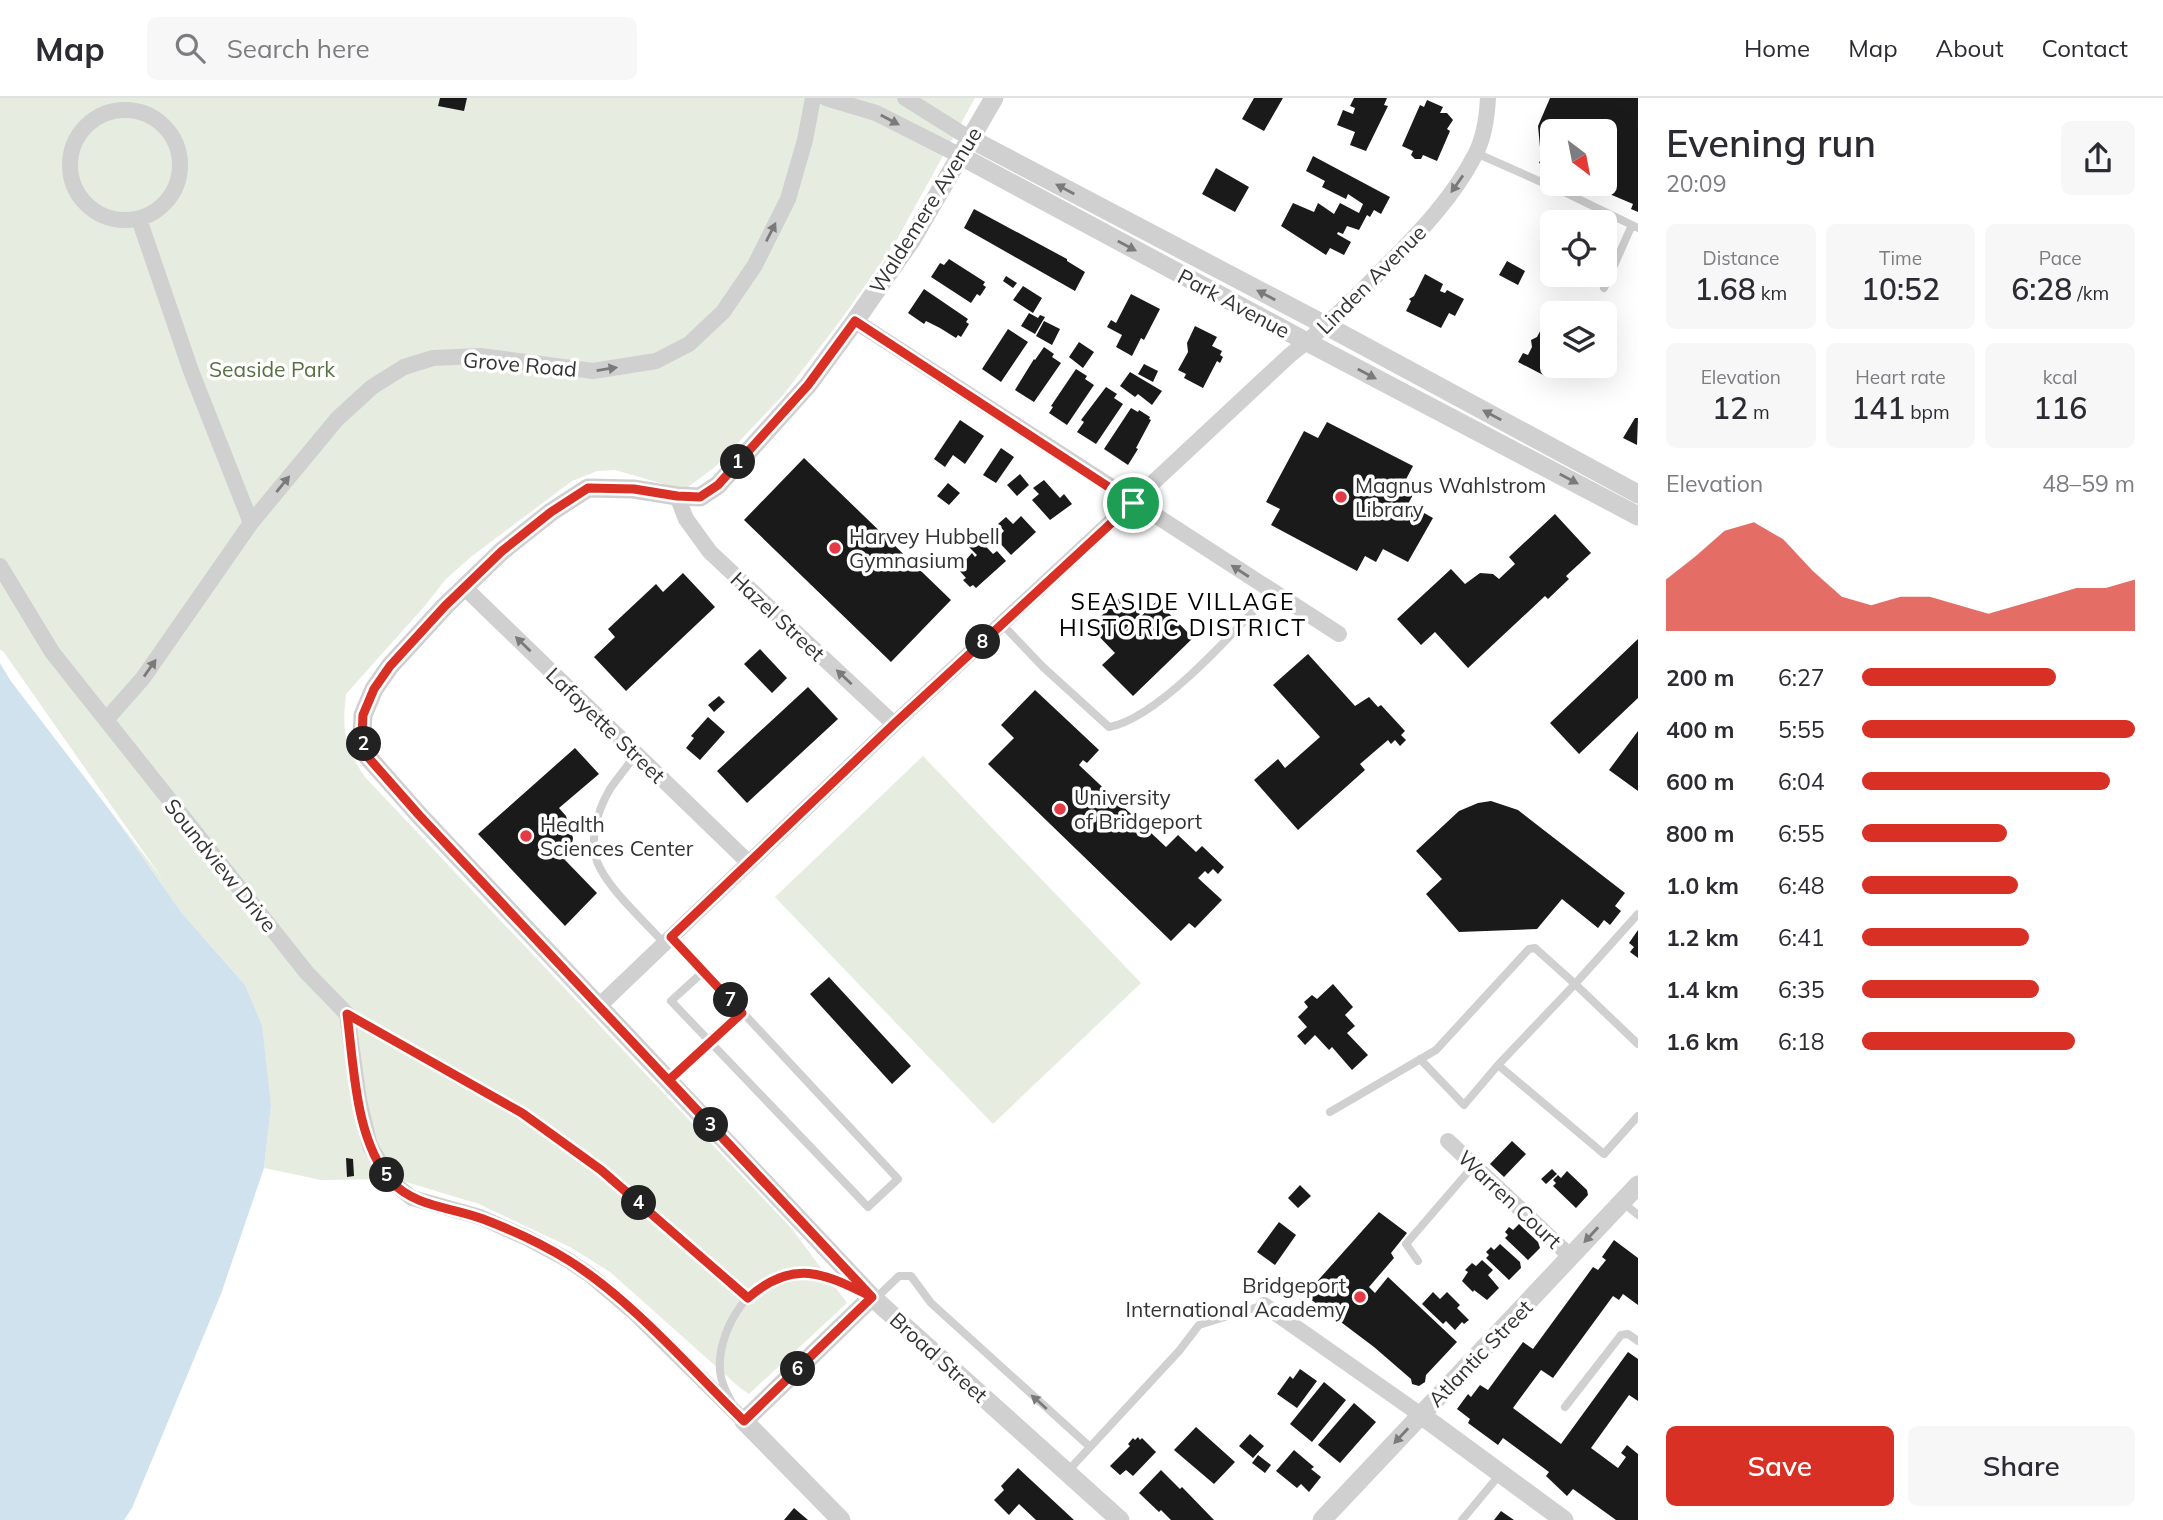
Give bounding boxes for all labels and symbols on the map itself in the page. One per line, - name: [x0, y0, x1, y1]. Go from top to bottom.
- one-way arrow: [880, 115, 900, 126]
- north arrow: [1540, 119, 1617, 196]
- street label: Waldemere Avenue: [863, 122, 987, 298]
- one-way arrow: [1451, 174, 1464, 193]
- one-way arrow: [1055, 183, 1075, 194]
- street label: Linden Avenue: [1311, 219, 1431, 339]
- one-way arrow: [766, 222, 777, 242]
- one-way arrow: [1118, 239, 1138, 251]
- street label: Park Avenue: [1174, 263, 1294, 343]
- one-way arrow: [1256, 289, 1276, 300]
- street label: Grove Road: [462, 346, 578, 382]
- park label: Seaside Park: [209, 356, 335, 382]
- one-way arrow: [596, 363, 618, 374]
- one-way arrow: [1357, 368, 1377, 379]
- one-way arrow: [1482, 409, 1501, 421]
- pin: 1: [720, 444, 756, 480]
- place label: Magnus Wahlstrom Library: [1355, 472, 1546, 522]
- pin: [1103, 473, 1163, 533]
- one-way arrow: [1559, 473, 1579, 485]
- one-way arrow: [276, 475, 291, 493]
- marker: Magnus Wahlstrom Library: [1333, 489, 1349, 505]
- place label: Harvey Hubbell Gymnasium: [849, 523, 1000, 573]
- marker: Harvey Hubbell Gymnasium: [827, 540, 843, 556]
- one-way arrow: [1231, 564, 1250, 577]
- street label: Hazel Street: [725, 566, 831, 666]
- district label: SEASIDE VILLAGE HISTORIC DISTRICT: [1059, 587, 1307, 642]
- pin: 8: [965, 624, 1000, 660]
- one-way arrow: [515, 637, 532, 653]
- one-way arrow: [143, 659, 157, 677]
- street label: Lafayette Street: [541, 662, 671, 788]
- one-way arrow: [836, 670, 853, 686]
- pin: 2: [346, 726, 382, 762]
- place label: University of Bridgeport: [1074, 784, 1202, 834]
- street label: Soundview Drive: [159, 793, 283, 937]
- marker: University of Bridgeport: [1052, 801, 1068, 817]
- place label: Health Sciences Center: [540, 811, 694, 861]
- marker: Health Sciences Center: [518, 828, 534, 844]
- pin: 7: [714, 982, 748, 1018]
- pin: 3: [694, 1108, 728, 1142]
- street label: Warren Court: [1453, 1144, 1567, 1254]
- pin: 5: [370, 1158, 404, 1192]
- pin: 4: [622, 1186, 656, 1220]
- one-way arrow: [1584, 1226, 1600, 1243]
- place label: Bridgeport International Academy: [1126, 1272, 1346, 1322]
- marker: Bridgeport International Academy: [1352, 1289, 1368, 1305]
- street label: Atlantic Street: [1422, 1294, 1538, 1412]
- street label: Broad Street: [885, 1306, 993, 1408]
- pin: 6: [780, 1352, 816, 1386]
- one-way arrow: [1031, 1394, 1048, 1410]
- one-way arrow: [1394, 1427, 1410, 1444]

